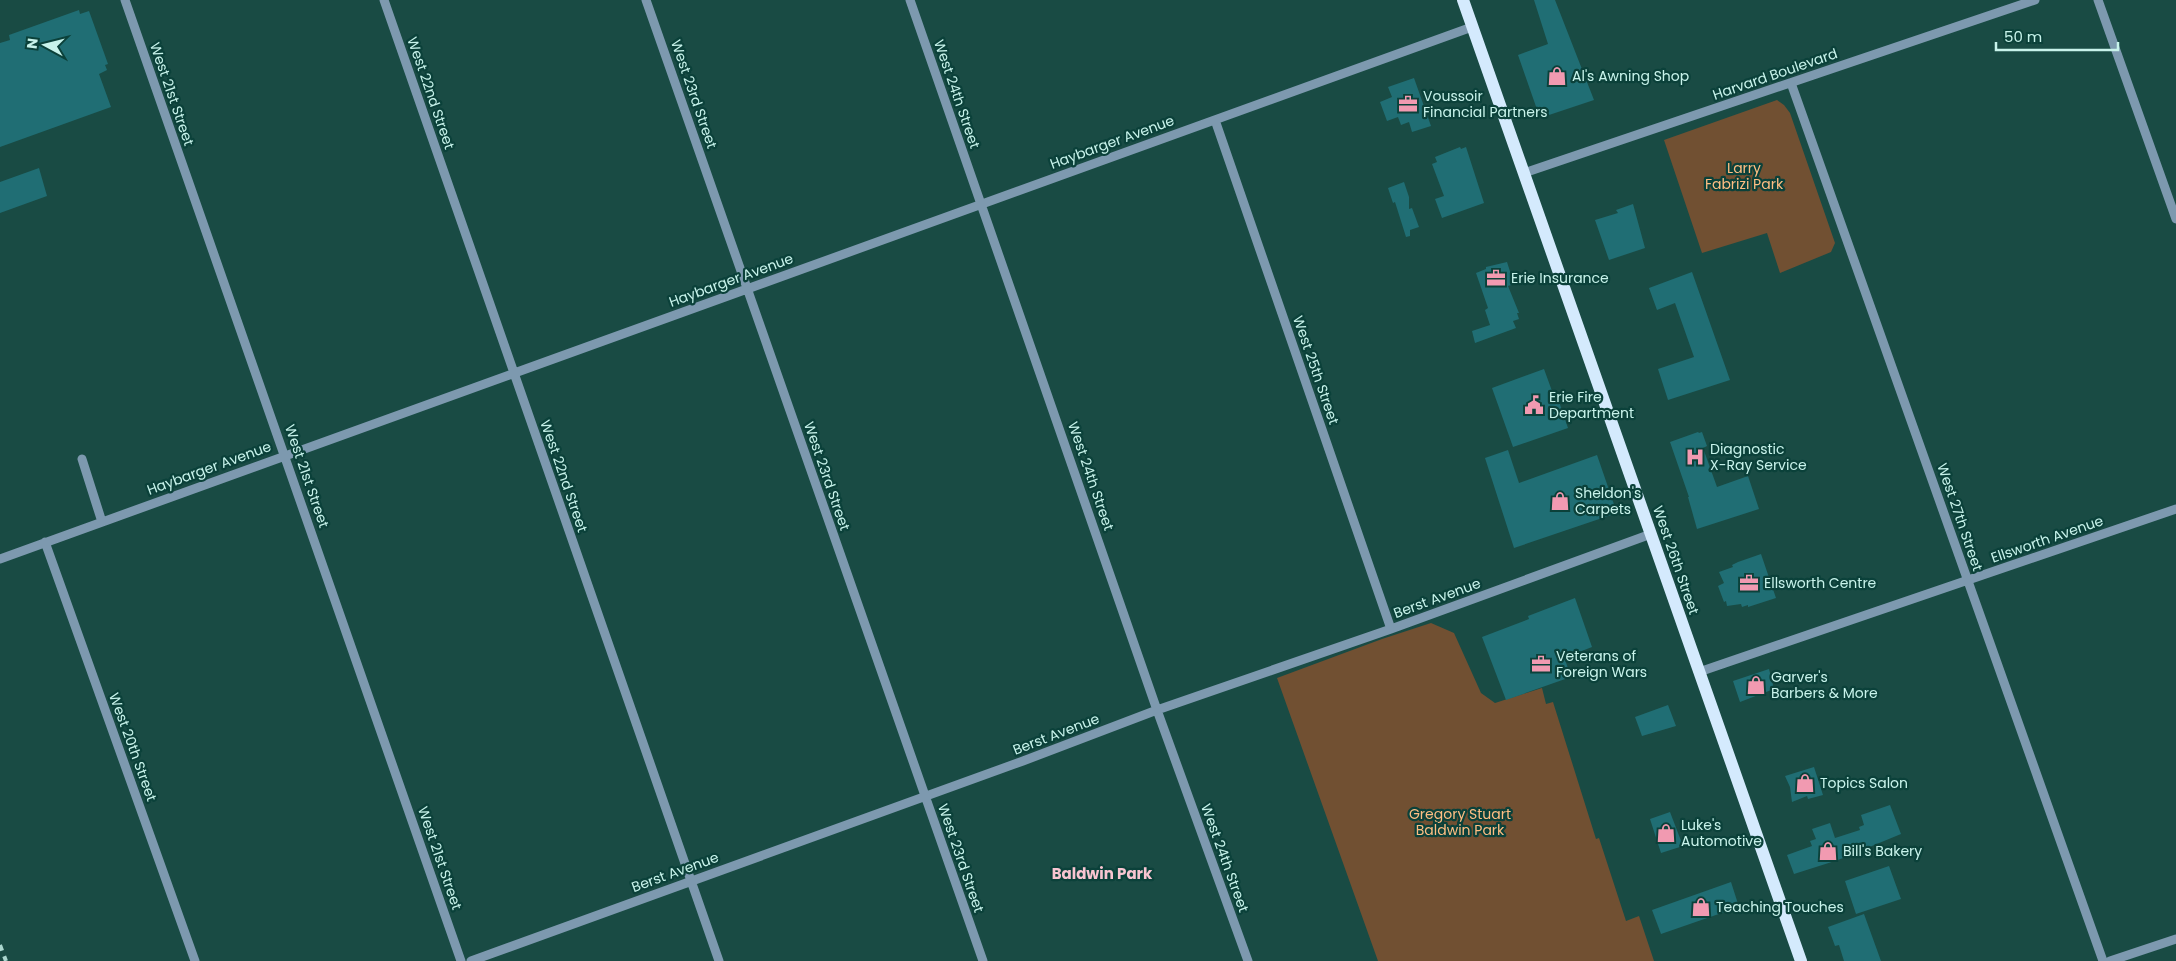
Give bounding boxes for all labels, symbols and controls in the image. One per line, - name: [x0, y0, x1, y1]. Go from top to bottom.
- north arrow: [20, 20, 70, 70]
- scale bar: [1996, 20, 2118, 52]
- text: 50 m: [2004, 26, 2042, 47]
- street label: West 22nd Street: [402, 34, 460, 152]
- text: N: [22, 37, 43, 50]
- street label: West 23rd Street: [666, 37, 722, 151]
- street label: West 24th Street: [929, 37, 985, 151]
- street label: West 21st Street: [145, 40, 199, 148]
- street label: Harvard Boulevard: [1710, 43, 1840, 105]
- shop icon: Al's Awning Shop: [1546, 65, 1568, 87]
- place label: Al's Awning Shop: [1572, 66, 1689, 86]
- place label: Voussoir Financial Partners: [1423, 86, 1548, 122]
- office icon: Voussoir Financial Partners: [1397, 93, 1419, 115]
- street label: Haybarger Avenue: [1047, 110, 1177, 174]
- park label: Larry Fabrizi Park: [1705, 158, 1784, 194]
- street label: Haybarger Avenue: [666, 248, 796, 312]
- office icon: Erie Insurance: [1485, 267, 1507, 289]
- place label: Erie Insurance: [1511, 268, 1609, 288]
- street label: West 25th Street: [1288, 313, 1344, 427]
- place label: Erie Fire Department: [1549, 387, 1634, 423]
- public building icon: Erie Fire Department: [1523, 394, 1545, 416]
- street label: West 22nd Street: [535, 417, 593, 535]
- street label: West 23rd Street: [799, 419, 855, 533]
- street label: West 24th Street: [1063, 419, 1119, 533]
- street label: West 21st Street: [280, 422, 334, 530]
- street label: Haybarger Avenue: [144, 436, 274, 500]
- place label: Diagnostic X-Ray Service: [1710, 439, 1807, 475]
- hospital icon: Diagnostic X-Ray Service: [1684, 446, 1706, 468]
- street label: West 27th Street: [1932, 460, 1988, 574]
- place label: Sheldon's Carpets: [1575, 483, 1641, 519]
- shop icon: Sheldon's Carpets: [1549, 490, 1571, 512]
- street label: West 26th Street: [1648, 503, 1704, 617]
- street label: Ellsworth Avenue: [1988, 510, 2106, 568]
- office icon: Ellsworth Centre: [1738, 572, 1760, 594]
- street label: Berst Avenue: [1391, 573, 1484, 623]
- place label: Ellsworth Centre: [1764, 573, 1877, 593]
- place label: Veterans of Foreign Wars: [1556, 646, 1647, 682]
- office icon: Veterans of Foreign Wars: [1530, 653, 1552, 675]
- place label: Garver's Barbers & More: [1771, 667, 1878, 703]
- shop icon: Garver's Barbers & More: [1745, 674, 1767, 696]
- street label: West 20th Street: [104, 690, 162, 804]
- street label: Berst Avenue: [1010, 708, 1102, 760]
- shop icon: Topics Salon: [1794, 772, 1816, 794]
- place label: Topics Salon: [1820, 773, 1908, 793]
- street label: West 23rd Street: [933, 801, 989, 915]
- street label: West 24th Street: [1196, 801, 1254, 915]
- street label: West 21st Street: [413, 804, 467, 912]
- park label: Gregory Stuart Baldwin Park: [1409, 804, 1511, 840]
- place label: Luke's Automotive: [1681, 815, 1762, 851]
- shop icon: Luke's Automotive: [1655, 822, 1677, 844]
- shop icon: Bill's Bakery: [1817, 840, 1839, 862]
- place label: Bill's Bakery: [1843, 841, 1922, 861]
- street label: Berst Avenue: [629, 847, 722, 897]
- district label: Baldwin Park: [1052, 863, 1153, 884]
- shop icon: Teaching Touches: [1690, 896, 1712, 918]
- place label: Teaching Touches: [1716, 897, 1844, 917]

